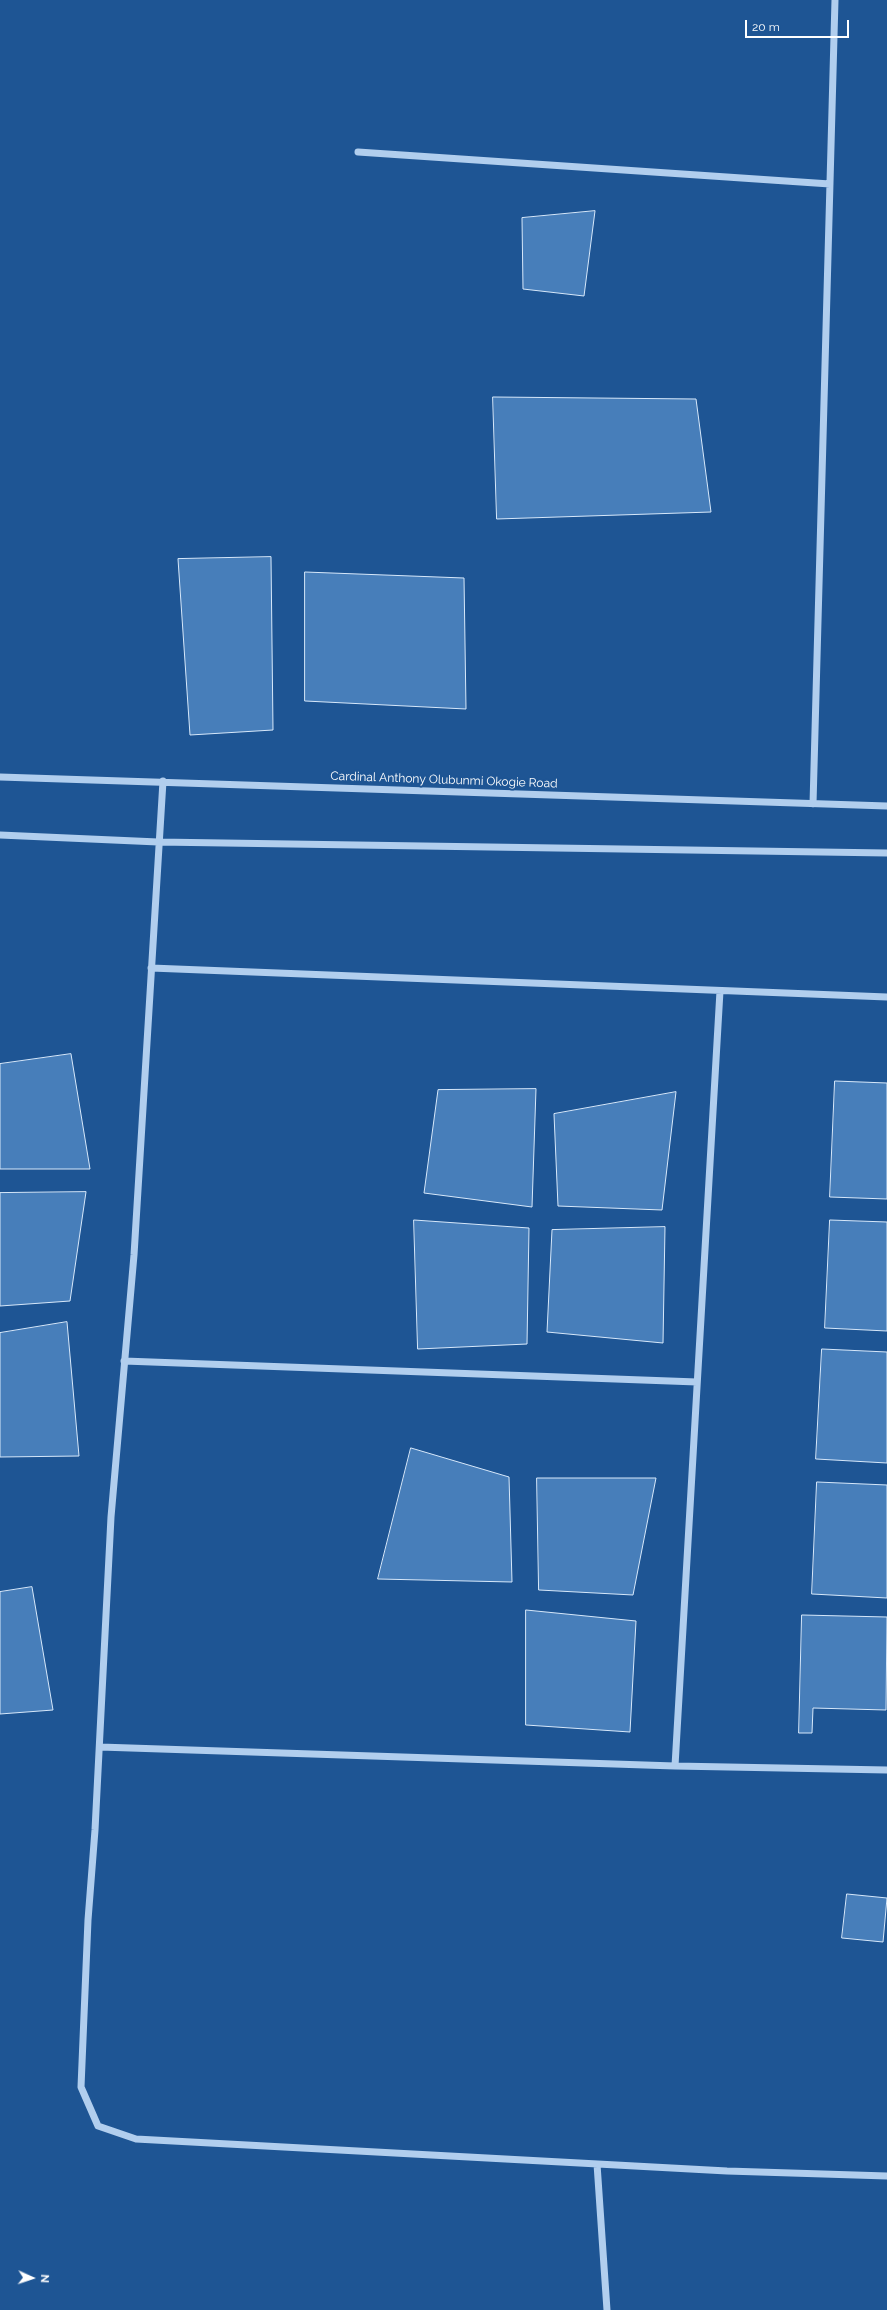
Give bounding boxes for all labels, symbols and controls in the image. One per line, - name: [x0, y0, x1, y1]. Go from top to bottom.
- scale bar: [747, 12, 851, 38]
- text: 20 m: [752, 20, 780, 34]
- street label: Cardinal Anthony Olubunmi Okogie Road: [330, 769, 558, 791]
- north arrow: [12, 2258, 52, 2298]
- text: N: [38, 2274, 51, 2283]

